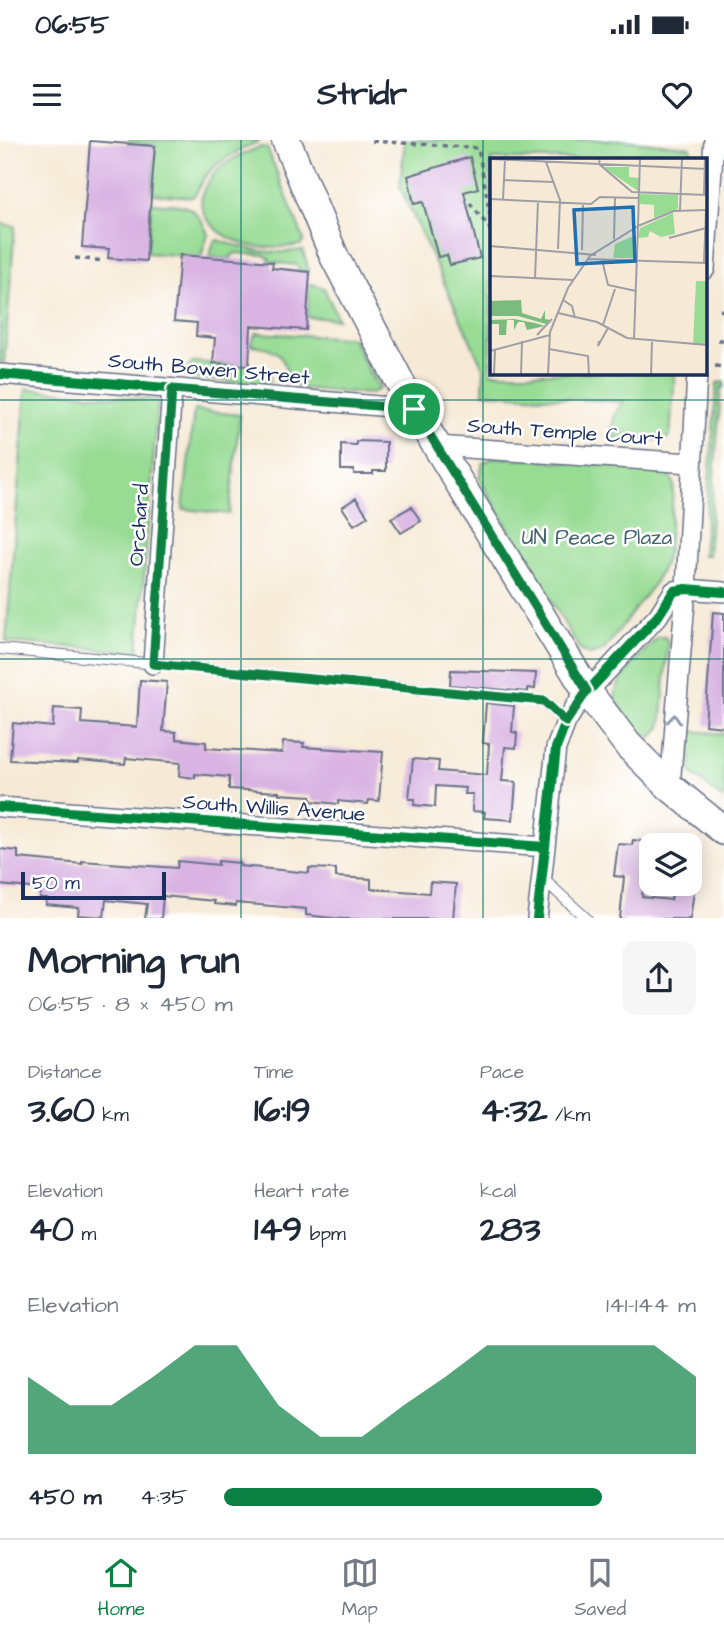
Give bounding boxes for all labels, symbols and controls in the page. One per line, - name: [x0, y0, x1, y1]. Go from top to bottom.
- text: 06:55: [35, 7, 109, 43]
- text: Stridr: [317, 72, 407, 117]
- icon: menu: [28, 76, 66, 114]
- icon: heart: [658, 76, 696, 114]
- inset map: [490, 158, 706, 374]
- street label: South Bowen Street: [107, 346, 311, 392]
- pin: [384, 379, 444, 439]
- icon: arrive: [395, 390, 433, 428]
- street label: South Temple Court: [466, 411, 664, 454]
- street label: Orchard: [122, 483, 156, 567]
- park label: UN Peace Plaza: [522, 523, 672, 552]
- one-way arrow: [666, 713, 681, 724]
- street label: South Willis Avenue: [182, 787, 366, 829]
- map controls: [639, 833, 702, 896]
- button: layers: [639, 833, 702, 896]
- scale bar: [21, 870, 166, 901]
- text: 50 m: [32, 870, 80, 897]
- text: Morning run: [28, 936, 240, 988]
- button: share: [622, 941, 696, 1015]
- text: 06:55 · 8 × 450 m: [28, 988, 233, 1020]
- text: Distance: [28, 1059, 102, 1086]
- text: Time: [254, 1059, 294, 1086]
- text: Pace: [480, 1059, 524, 1086]
- text: 3.60: [28, 1086, 95, 1135]
- text: 16:19: [254, 1086, 311, 1135]
- text: 4:32: [480, 1086, 548, 1135]
- text: km: [95, 1102, 129, 1129]
- text: /km: [548, 1102, 590, 1129]
- text: Elevation: [28, 1178, 103, 1205]
- text: Heart rate: [254, 1178, 349, 1205]
- text: kcal: [480, 1178, 516, 1205]
- text: 40: [28, 1205, 74, 1254]
- text: 149: [254, 1205, 302, 1254]
- text: 283: [480, 1205, 541, 1254]
- text: m: [74, 1221, 96, 1248]
- text: bpm: [302, 1221, 346, 1248]
- text: Elevation: [28, 1289, 119, 1321]
- text: 141–144 m: [606, 1289, 696, 1321]
- text: 450 m: [28, 1481, 102, 1513]
- text: 4:35: [140, 1481, 187, 1513]
- tab: Home: [98, 1554, 145, 1623]
- tab: Map: [341, 1554, 379, 1623]
- tab: Saved: [574, 1554, 626, 1623]

